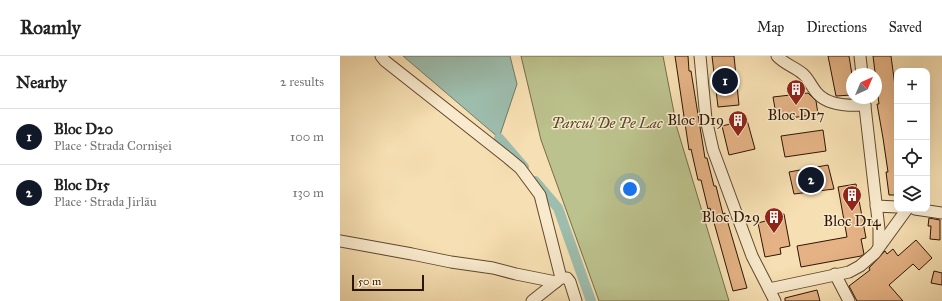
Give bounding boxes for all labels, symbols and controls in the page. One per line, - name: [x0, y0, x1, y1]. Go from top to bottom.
- text: Roamly: [20, 16, 81, 39]
- text: Map: [757, 19, 784, 36]
- text: Directions: [806, 19, 867, 36]
- text: Saved: [889, 19, 922, 36]
- pin: 1: [712, 66, 738, 96]
- north arrow: [846, 68, 882, 104]
- map controls: [894, 68, 930, 212]
- button: +: [894, 68, 930, 104]
- text: Nearby: [16, 72, 67, 93]
- text: 2 results: [280, 74, 324, 90]
- building icon: Bloc D17: [785, 78, 807, 106]
- button: −: [894, 104, 930, 140]
- place label: Bloc D17: [768, 106, 824, 124]
- building icon: Bloc D19: [727, 109, 749, 137]
- place label: Bloc D19: [667, 111, 724, 129]
- park label: Parcul De Pe Lac: [552, 114, 663, 132]
- text: Bloc D20: [54, 120, 113, 138]
- text: 1: [26, 129, 32, 145]
- text: 100 m: [290, 129, 324, 145]
- text: Place · Strada Cornișei: [54, 138, 172, 154]
- button: locate: [894, 140, 930, 176]
- pin: 2: [798, 165, 824, 195]
- text: Bloc D15: [54, 176, 110, 194]
- button: layers: [894, 176, 930, 212]
- your location: [620, 179, 640, 199]
- building icon: Bloc D14: [841, 184, 863, 212]
- text: 2: [26, 185, 32, 201]
- text: 130 m: [292, 185, 324, 201]
- text: Place · Strada Jirlău: [54, 194, 157, 210]
- building icon: Bloc D29: [763, 206, 785, 234]
- place label: Bloc D29: [702, 208, 760, 226]
- place label: Bloc D14: [823, 212, 881, 230]
- scale bar: [352, 273, 424, 292]
- text: 50 m: [358, 275, 381, 288]

